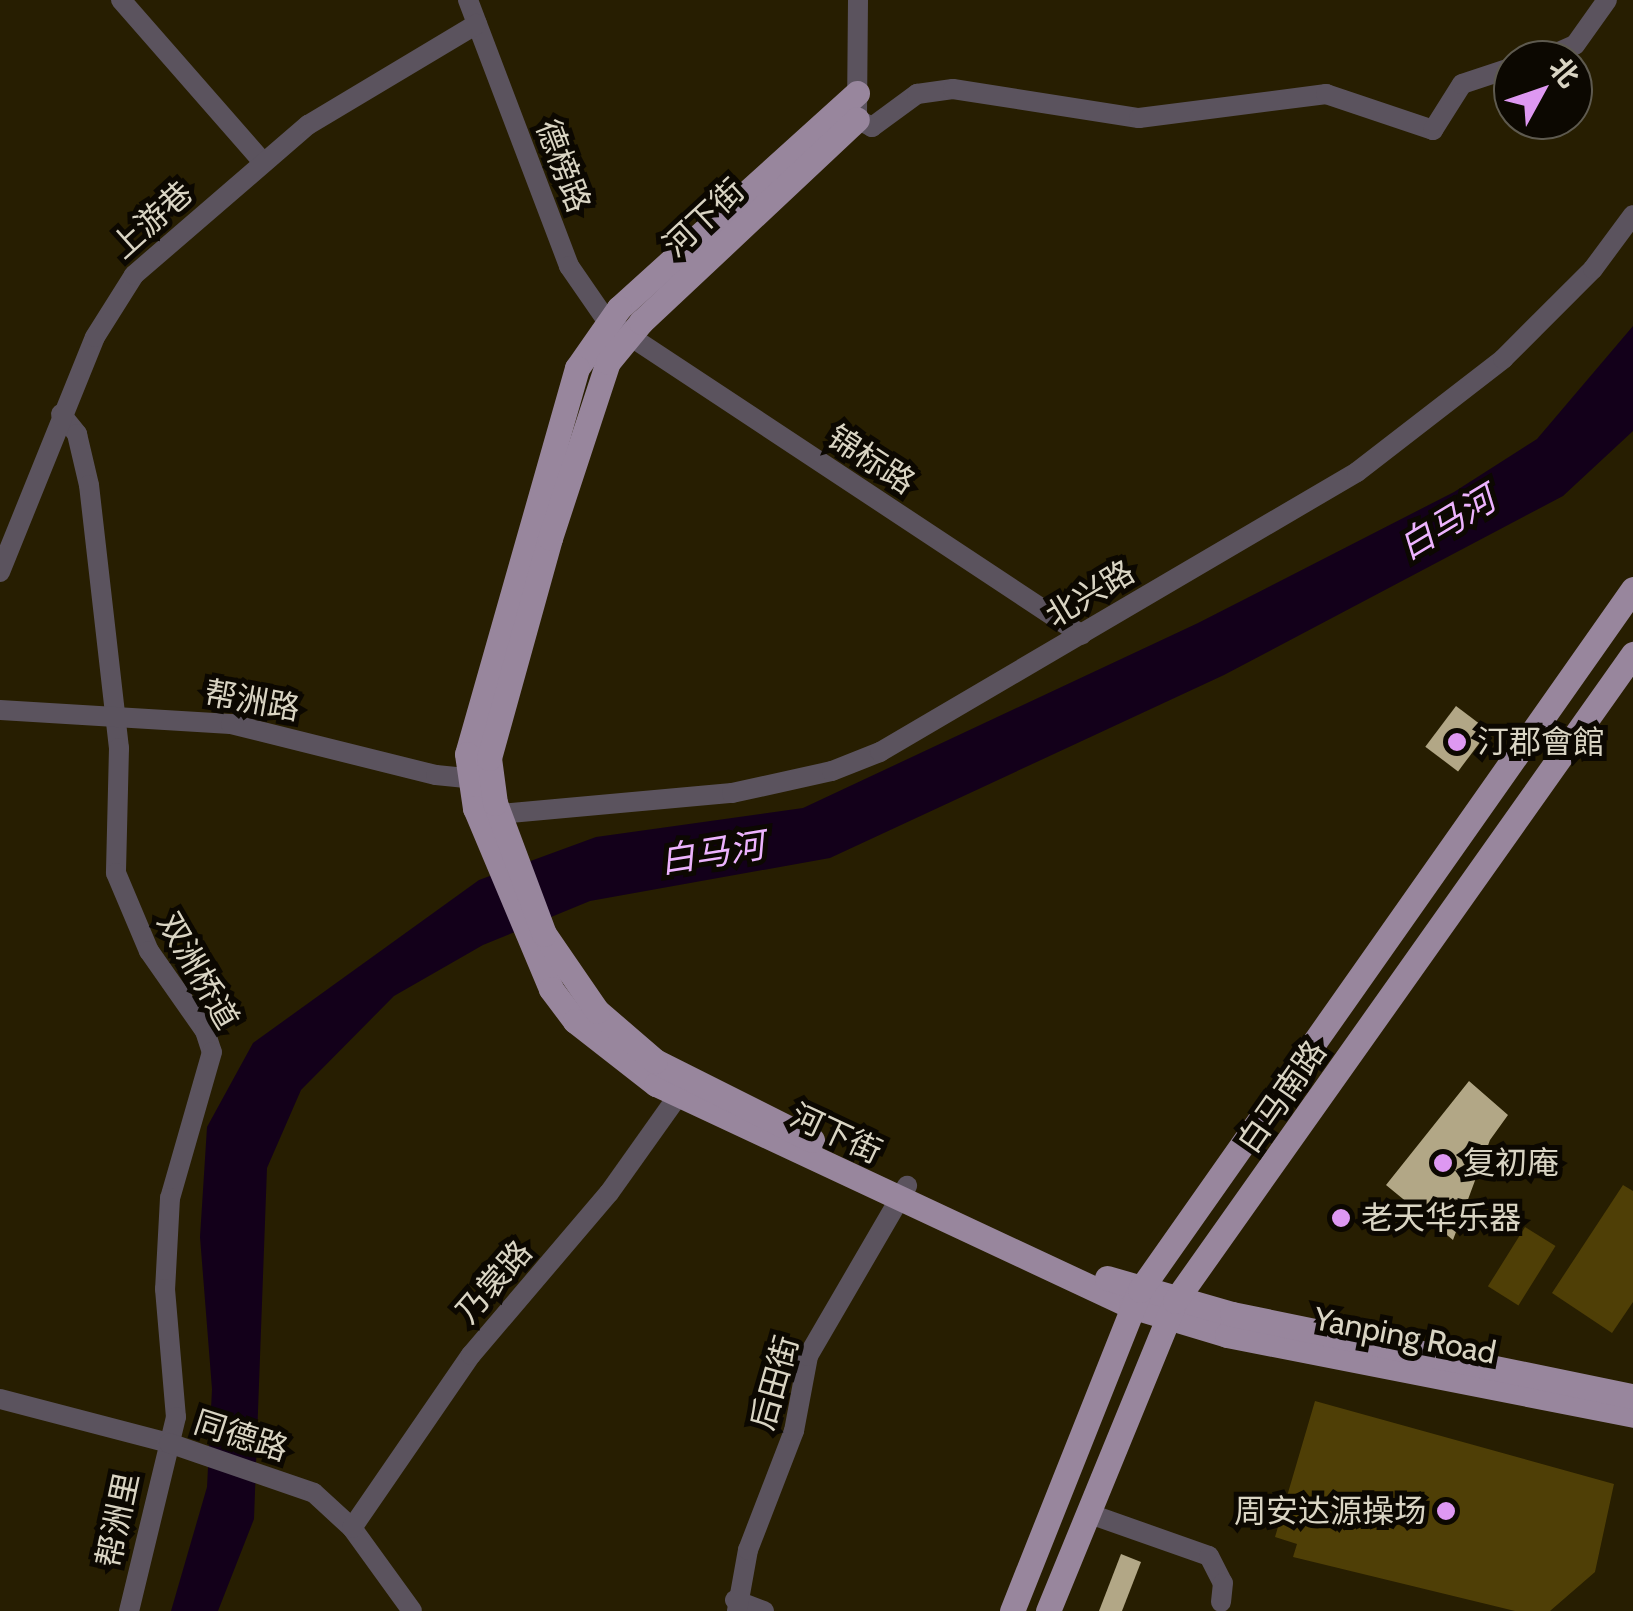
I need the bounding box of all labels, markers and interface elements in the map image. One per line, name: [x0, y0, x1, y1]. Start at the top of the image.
north arrow: [1493, 40, 1593, 140]
text: 北: [1542, 50, 1586, 94]
street label: 德榜路: [528, 114, 598, 218]
street label: 河下街: [656, 171, 752, 265]
street label: 上游巷: [103, 174, 201, 266]
street label: 锦标路: [820, 418, 922, 502]
water label: 白马河: [1391, 478, 1503, 568]
street label: 北兴路: [1039, 553, 1141, 635]
street label: 帮洲路: [201, 674, 303, 728]
place label: 汀郡會館: [1477, 723, 1605, 761]
marker: 汀郡會館: [1446, 731, 1468, 753]
water label: 白马河: [657, 824, 767, 882]
street label: 双洲桥道: [149, 906, 247, 1036]
street label: 白马南路: [1230, 1034, 1334, 1160]
street label: 河下街: [784, 1096, 888, 1172]
place label: 复初庵: [1463, 1144, 1559, 1182]
marker: 复初庵: [1432, 1152, 1454, 1174]
place label: 老天华乐器: [1361, 1199, 1521, 1237]
marker: 老天华乐器: [1330, 1207, 1352, 1229]
street label: 乃裳路: [448, 1233, 540, 1331]
street label: Yanping Road: [1311, 1300, 1499, 1372]
street label: 后田街: [743, 1332, 807, 1434]
street label: 同德路: [189, 1403, 293, 1469]
street label: 帮洲里: [89, 1469, 147, 1571]
place label: 周安达源操场: [1234, 1492, 1426, 1530]
marker: 周安达源操场: [1435, 1500, 1457, 1522]

